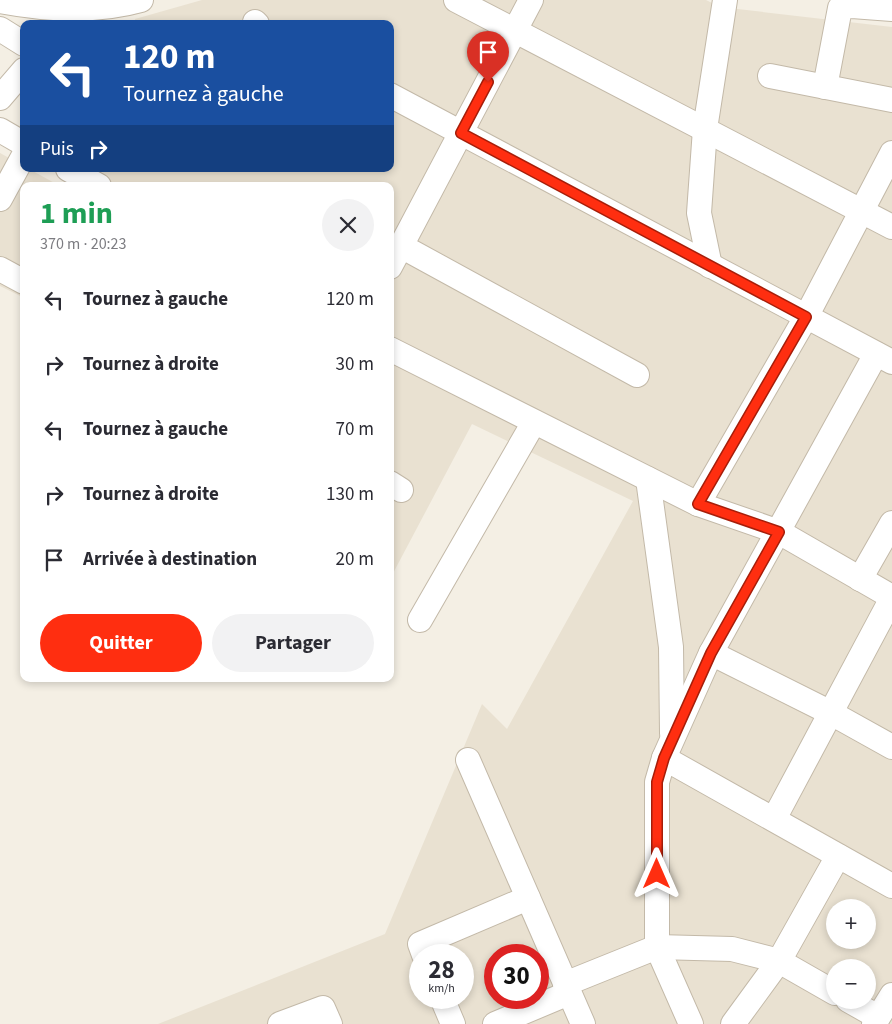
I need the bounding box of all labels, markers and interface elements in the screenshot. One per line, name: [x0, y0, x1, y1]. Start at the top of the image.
pin: [467, 31, 509, 82]
text: 120 m: [123, 32, 215, 82]
icon: arrive: [474, 38, 502, 66]
icon: left: [40, 40, 105, 105]
text: Tournez à gauche: [123, 78, 284, 110]
icon: right: [84, 135, 112, 163]
text: Puis: [40, 136, 74, 163]
text: 1 min: [40, 192, 113, 235]
button: close: [322, 199, 374, 251]
text: 370 m · 20:23: [40, 233, 127, 255]
icon: left: [40, 286, 68, 314]
text: Tournez à gauche: [83, 286, 228, 313]
text: 120 m: [326, 286, 374, 313]
icon: right: [40, 351, 68, 379]
text: Tournez à droite: [83, 351, 219, 378]
text: 30 m: [336, 351, 374, 378]
icon: left: [40, 416, 68, 444]
text: Tournez à gauche: [83, 416, 228, 443]
text: 70 m: [336, 416, 374, 443]
icon: right: [40, 481, 68, 509]
text: Tournez à droite: [83, 481, 219, 508]
text: 130 m: [326, 481, 374, 508]
icon: arrive: [40, 546, 68, 574]
text: Arrivée à destination: [83, 546, 257, 573]
text: 20 m: [336, 546, 374, 573]
button: Quitter: [40, 614, 202, 672]
button: Partager: [212, 614, 374, 672]
position arrow: [630, 847, 682, 899]
map controls: [826, 899, 876, 1009]
button: +: [826, 899, 876, 949]
speed limit sign: 30: [484, 944, 549, 1009]
text: 28: [428, 952, 455, 988]
button: −: [826, 959, 876, 1009]
text: km/h: [428, 980, 455, 997]

